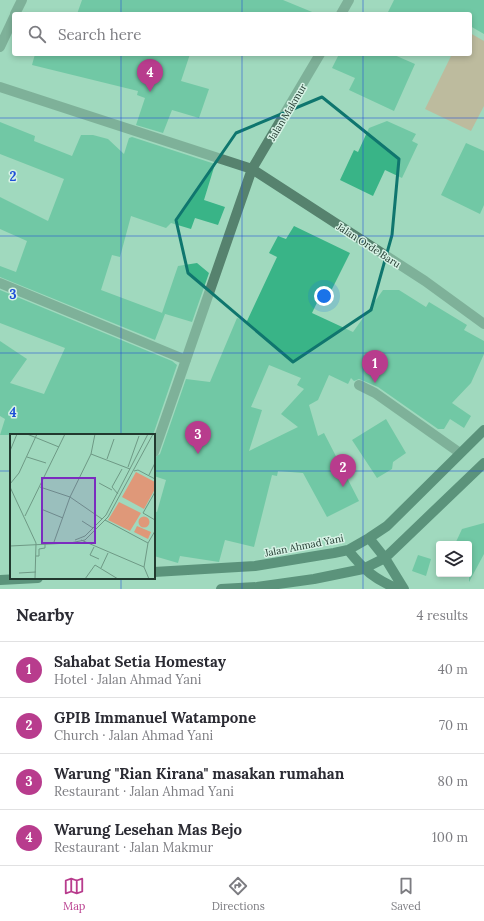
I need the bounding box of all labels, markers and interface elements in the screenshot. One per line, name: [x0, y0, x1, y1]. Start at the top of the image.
search box: [12, 12, 472, 56]
icon: search: [26, 23, 48, 45]
text: Search here: [58, 25, 141, 44]
pin: 4: [137, 59, 163, 92]
street label: Jalan Makmur: [265, 81, 310, 144]
text: 2: [10, 168, 17, 185]
street label: Jalan Orde Baru: [334, 219, 403, 271]
text: 3: [9, 286, 17, 303]
your location: [314, 286, 334, 306]
pin: 1: [362, 350, 388, 383]
text: 4: [9, 404, 17, 421]
pin: 3: [185, 421, 211, 454]
inset map: [10, 434, 155, 579]
pin: 2: [330, 454, 356, 487]
street label: Jalan Ahmad Yani: [263, 531, 345, 560]
map controls: [436, 541, 472, 577]
button: layers: [436, 541, 472, 577]
text: Nearby: [16, 604, 74, 626]
text: 4 results: [417, 607, 468, 624]
text: Sahabat Setia Homestay: [54, 652, 226, 671]
text: 1: [26, 661, 32, 678]
text: 40 m: [438, 661, 468, 678]
text: Hotel · Jalan Ahmad Yani: [54, 671, 201, 688]
text: GPIB Immanuel Watampone: [54, 708, 256, 727]
text: 2: [26, 717, 32, 734]
text: 70 m: [439, 717, 468, 734]
text: Church · Jalan Ahmad Yani: [54, 727, 213, 744]
text: Warung "Rian Kirana" masakan rumahan: [54, 764, 344, 783]
text: 3: [25, 773, 33, 790]
text: 80 m: [438, 773, 468, 790]
text: Restaurant · Jalan Ahmad Yani: [54, 783, 234, 800]
text: Warung Lesehan Mas Bejo: [54, 820, 242, 839]
text: 4: [25, 829, 33, 846]
text: 100 m: [432, 829, 468, 846]
text: Restaurant · Jalan Makmur: [54, 839, 213, 856]
tab: Map: [63, 875, 85, 913]
tab: Directions: [212, 875, 265, 913]
tab: Saved: [391, 875, 421, 913]

